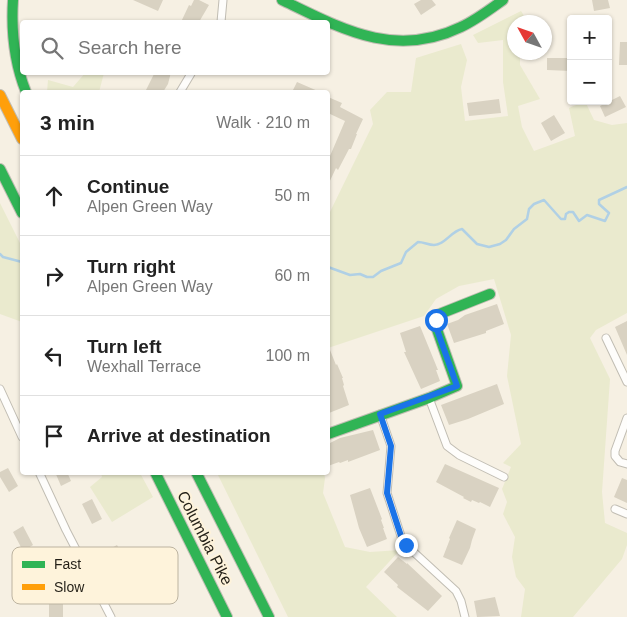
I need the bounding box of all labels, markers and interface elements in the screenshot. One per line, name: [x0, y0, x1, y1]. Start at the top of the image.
north arrow: [507, 15, 552, 60]
map controls: [567, 15, 612, 105]
button: +: [567, 15, 612, 60]
search box: [20, 20, 330, 75]
icon: search: [38, 34, 66, 62]
text: Search here: [78, 37, 182, 58]
button: −: [567, 60, 612, 105]
text: 3 min: [40, 111, 95, 134]
text: Walk · 210 m: [216, 114, 310, 131]
text: Continue: [87, 176, 169, 197]
icon: ahead: [40, 182, 68, 210]
text: 50 m: [274, 187, 310, 204]
text: Alpen Green Way: [87, 198, 213, 215]
text: Turn right: [87, 256, 175, 277]
icon: right: [40, 262, 68, 290]
text: 60 m: [274, 267, 310, 284]
text: Alpen Green Way: [87, 278, 213, 295]
route start: [425, 309, 448, 332]
text: Turn left: [87, 336, 162, 357]
icon: left: [40, 342, 68, 370]
text: 100 m: [266, 347, 310, 364]
text: Wexhall Terrace: [87, 358, 201, 375]
icon: arrive: [40, 422, 68, 450]
text: Arrive at destination: [87, 425, 271, 446]
street label: Columbia Pike: [174, 488, 236, 588]
route end: [395, 534, 418, 557]
legend: [12, 547, 178, 604]
text: Fast: [54, 556, 81, 572]
text: Slow: [54, 579, 85, 595]

